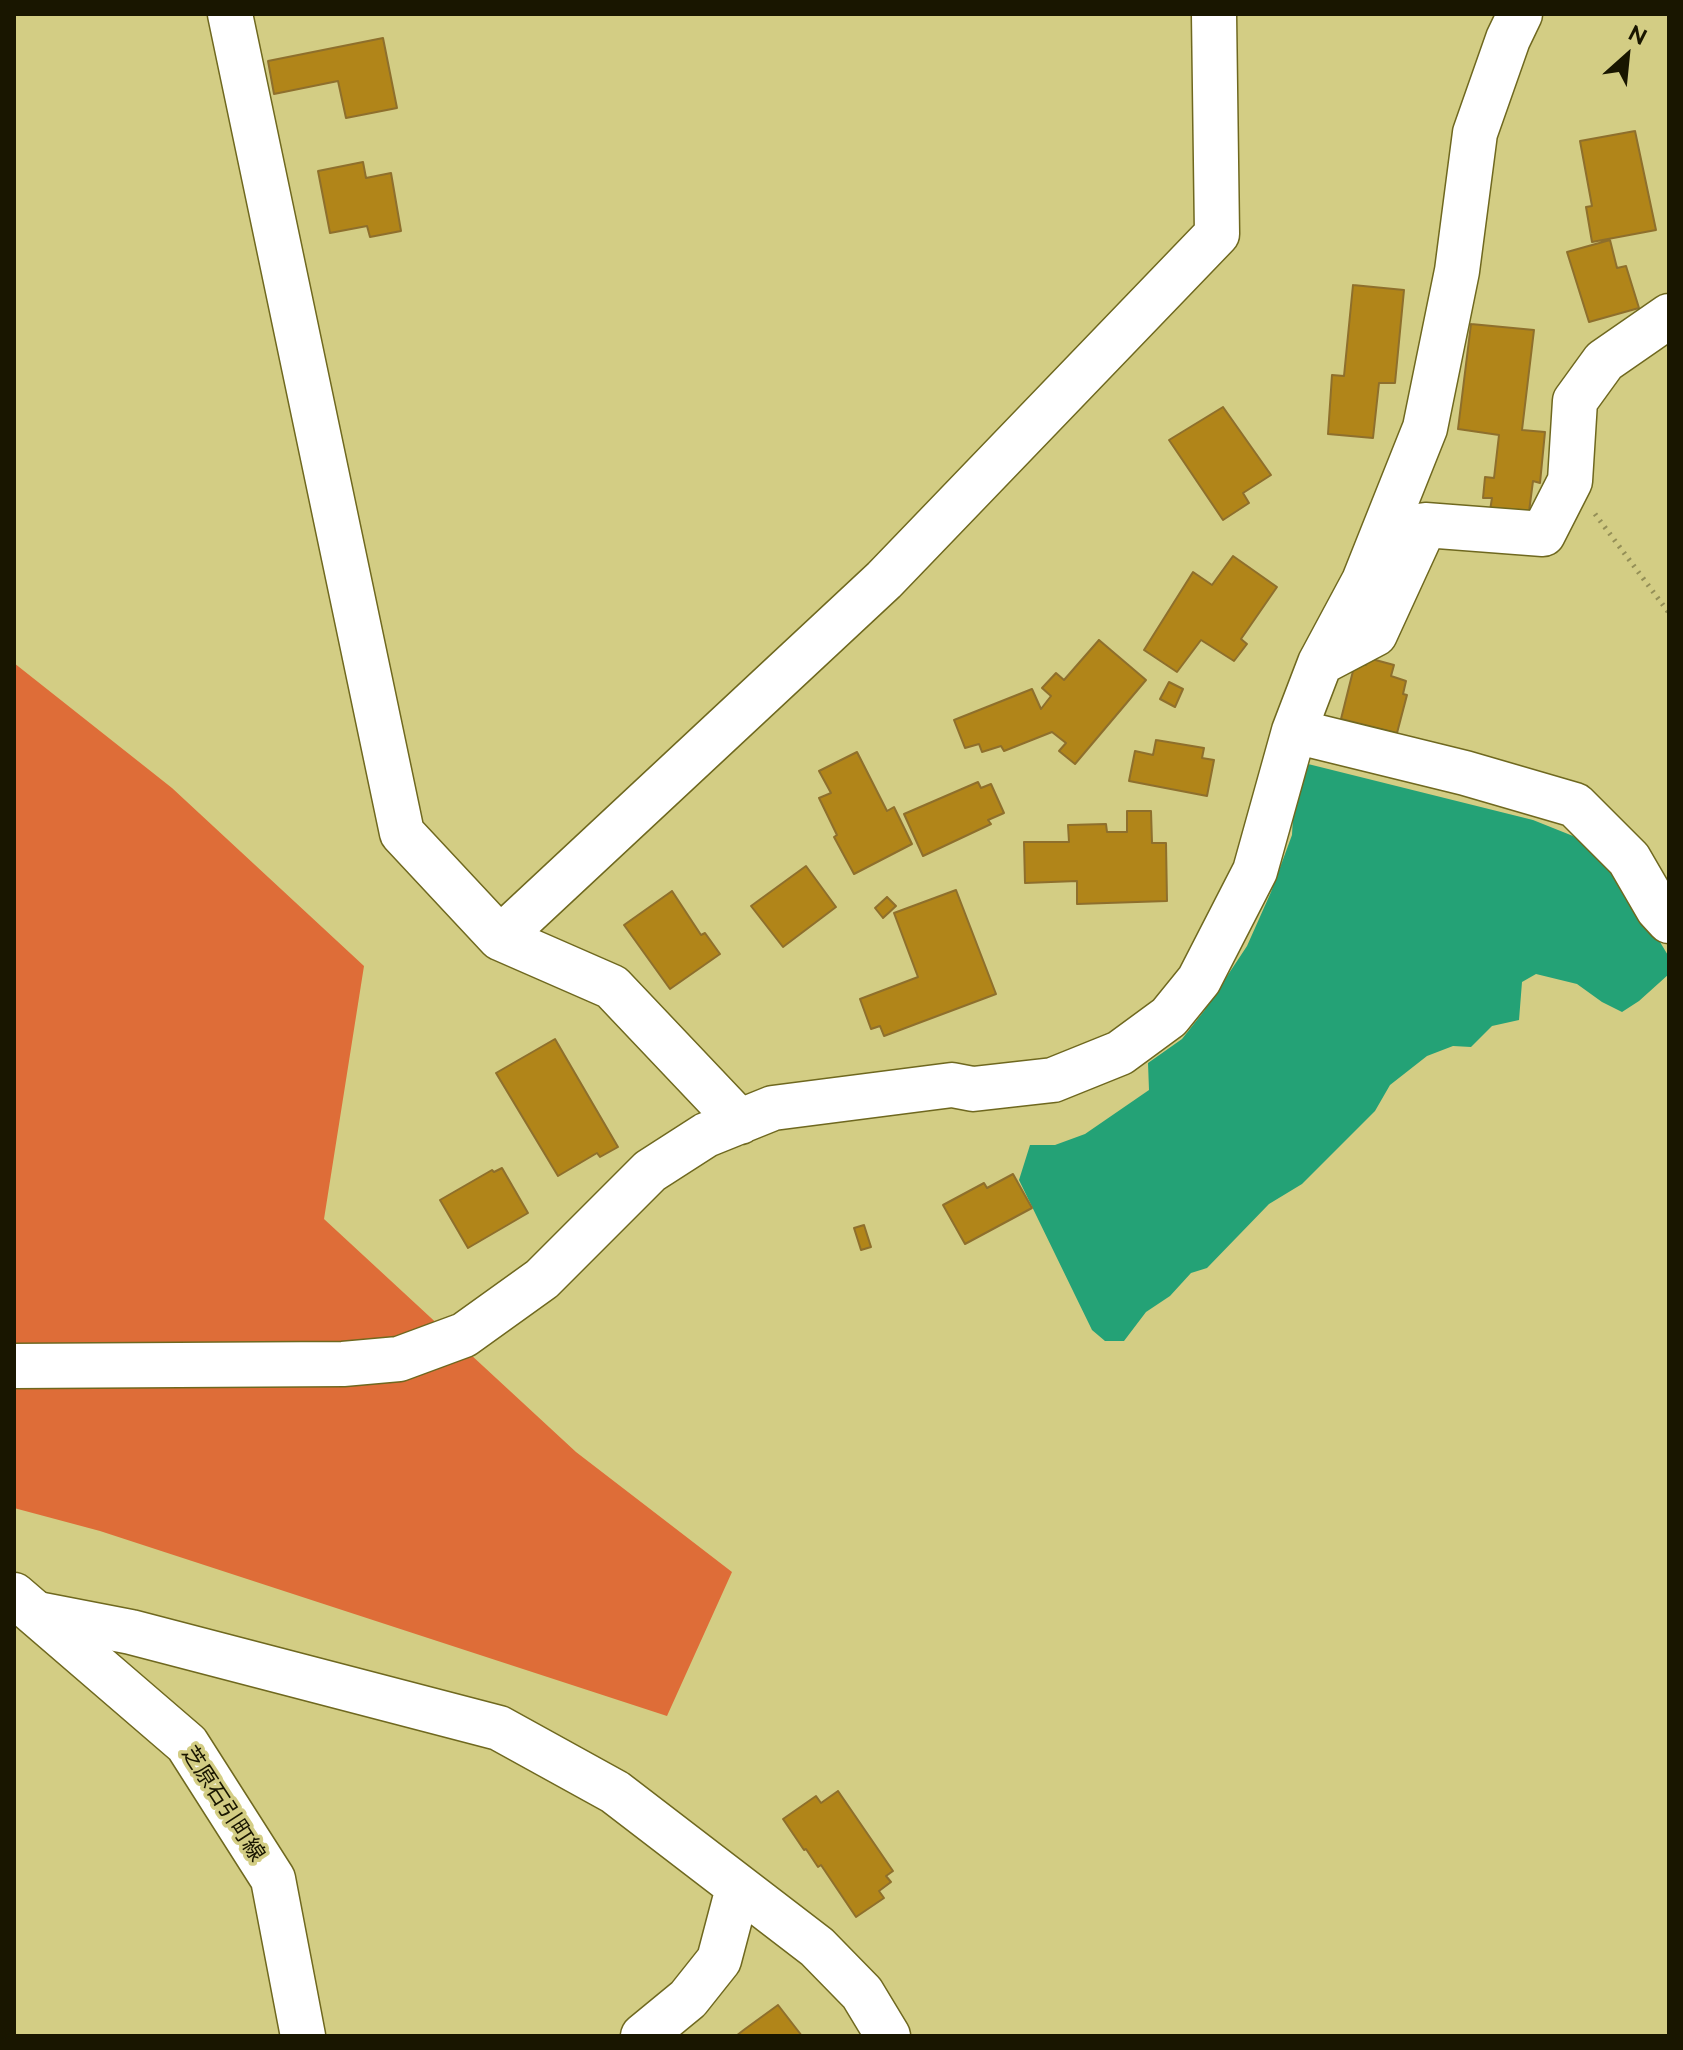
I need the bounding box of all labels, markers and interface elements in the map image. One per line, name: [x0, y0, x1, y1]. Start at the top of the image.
north arrow: [1587, 16, 1667, 96]
text: N: [1625, 19, 1651, 50]
street label: 芝原石引町線: [176, 1741, 270, 1867]

